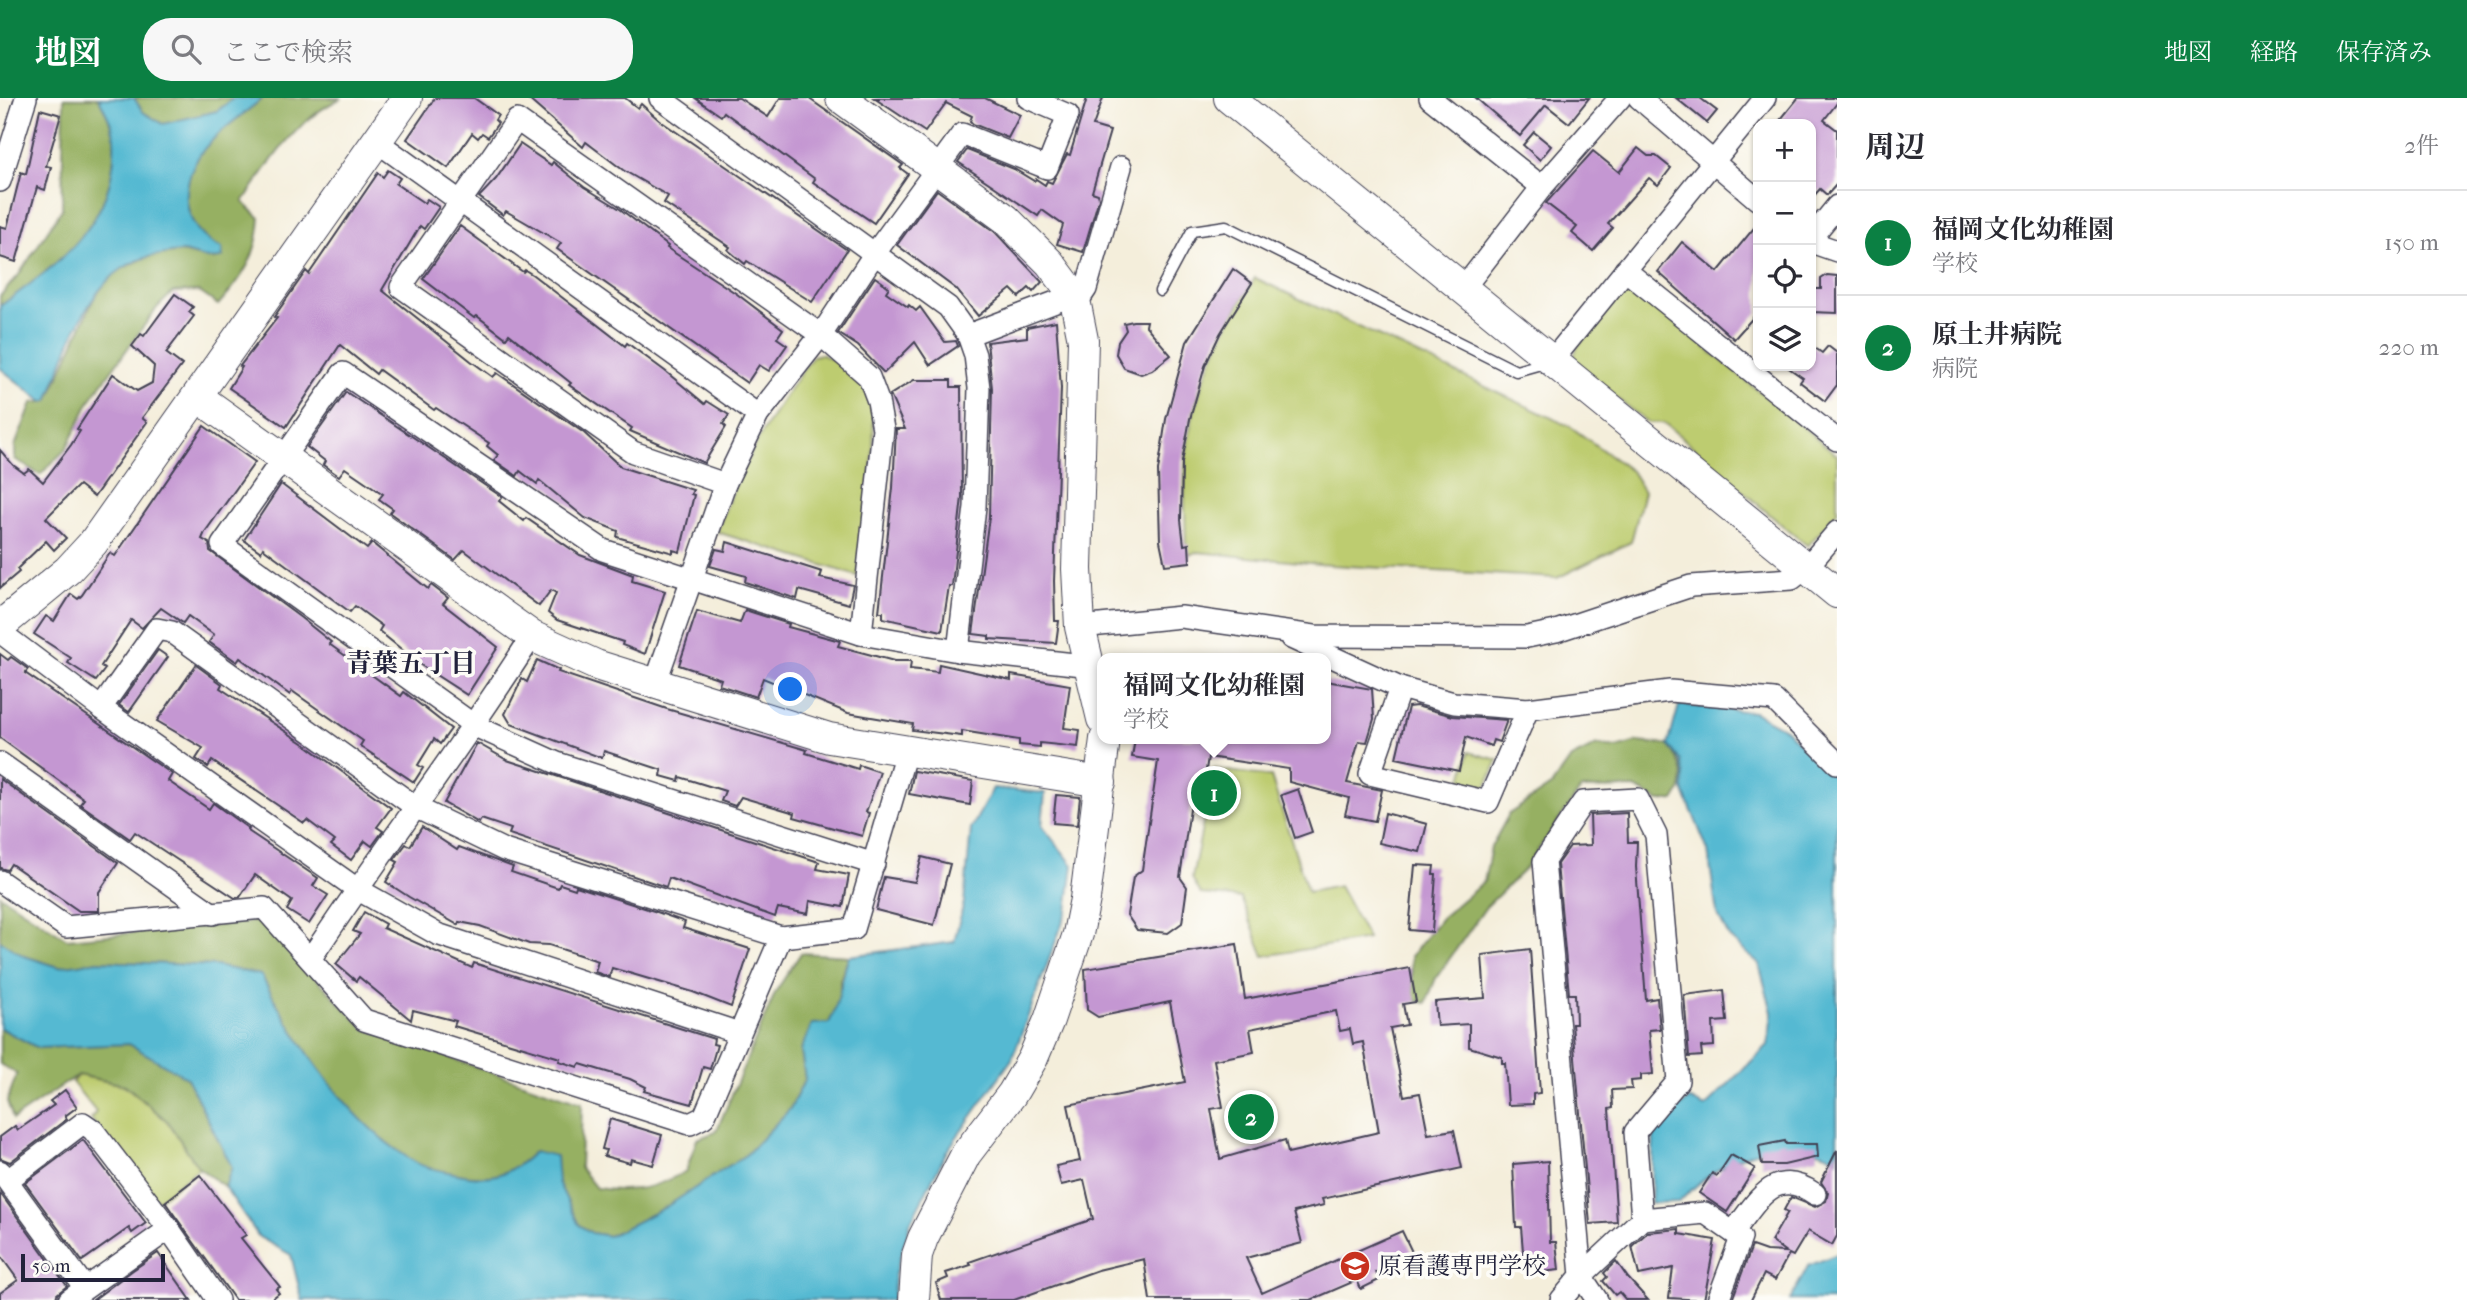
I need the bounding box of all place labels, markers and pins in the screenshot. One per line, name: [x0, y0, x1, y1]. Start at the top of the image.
pin: 1: [1191, 767, 1237, 819]
pin: 2: [1228, 1091, 1274, 1143]
school or university icon: 原看護専門学校: [1338, 1249, 1372, 1283]
place label: 原看護専門学校: [1378, 1252, 1546, 1280]

